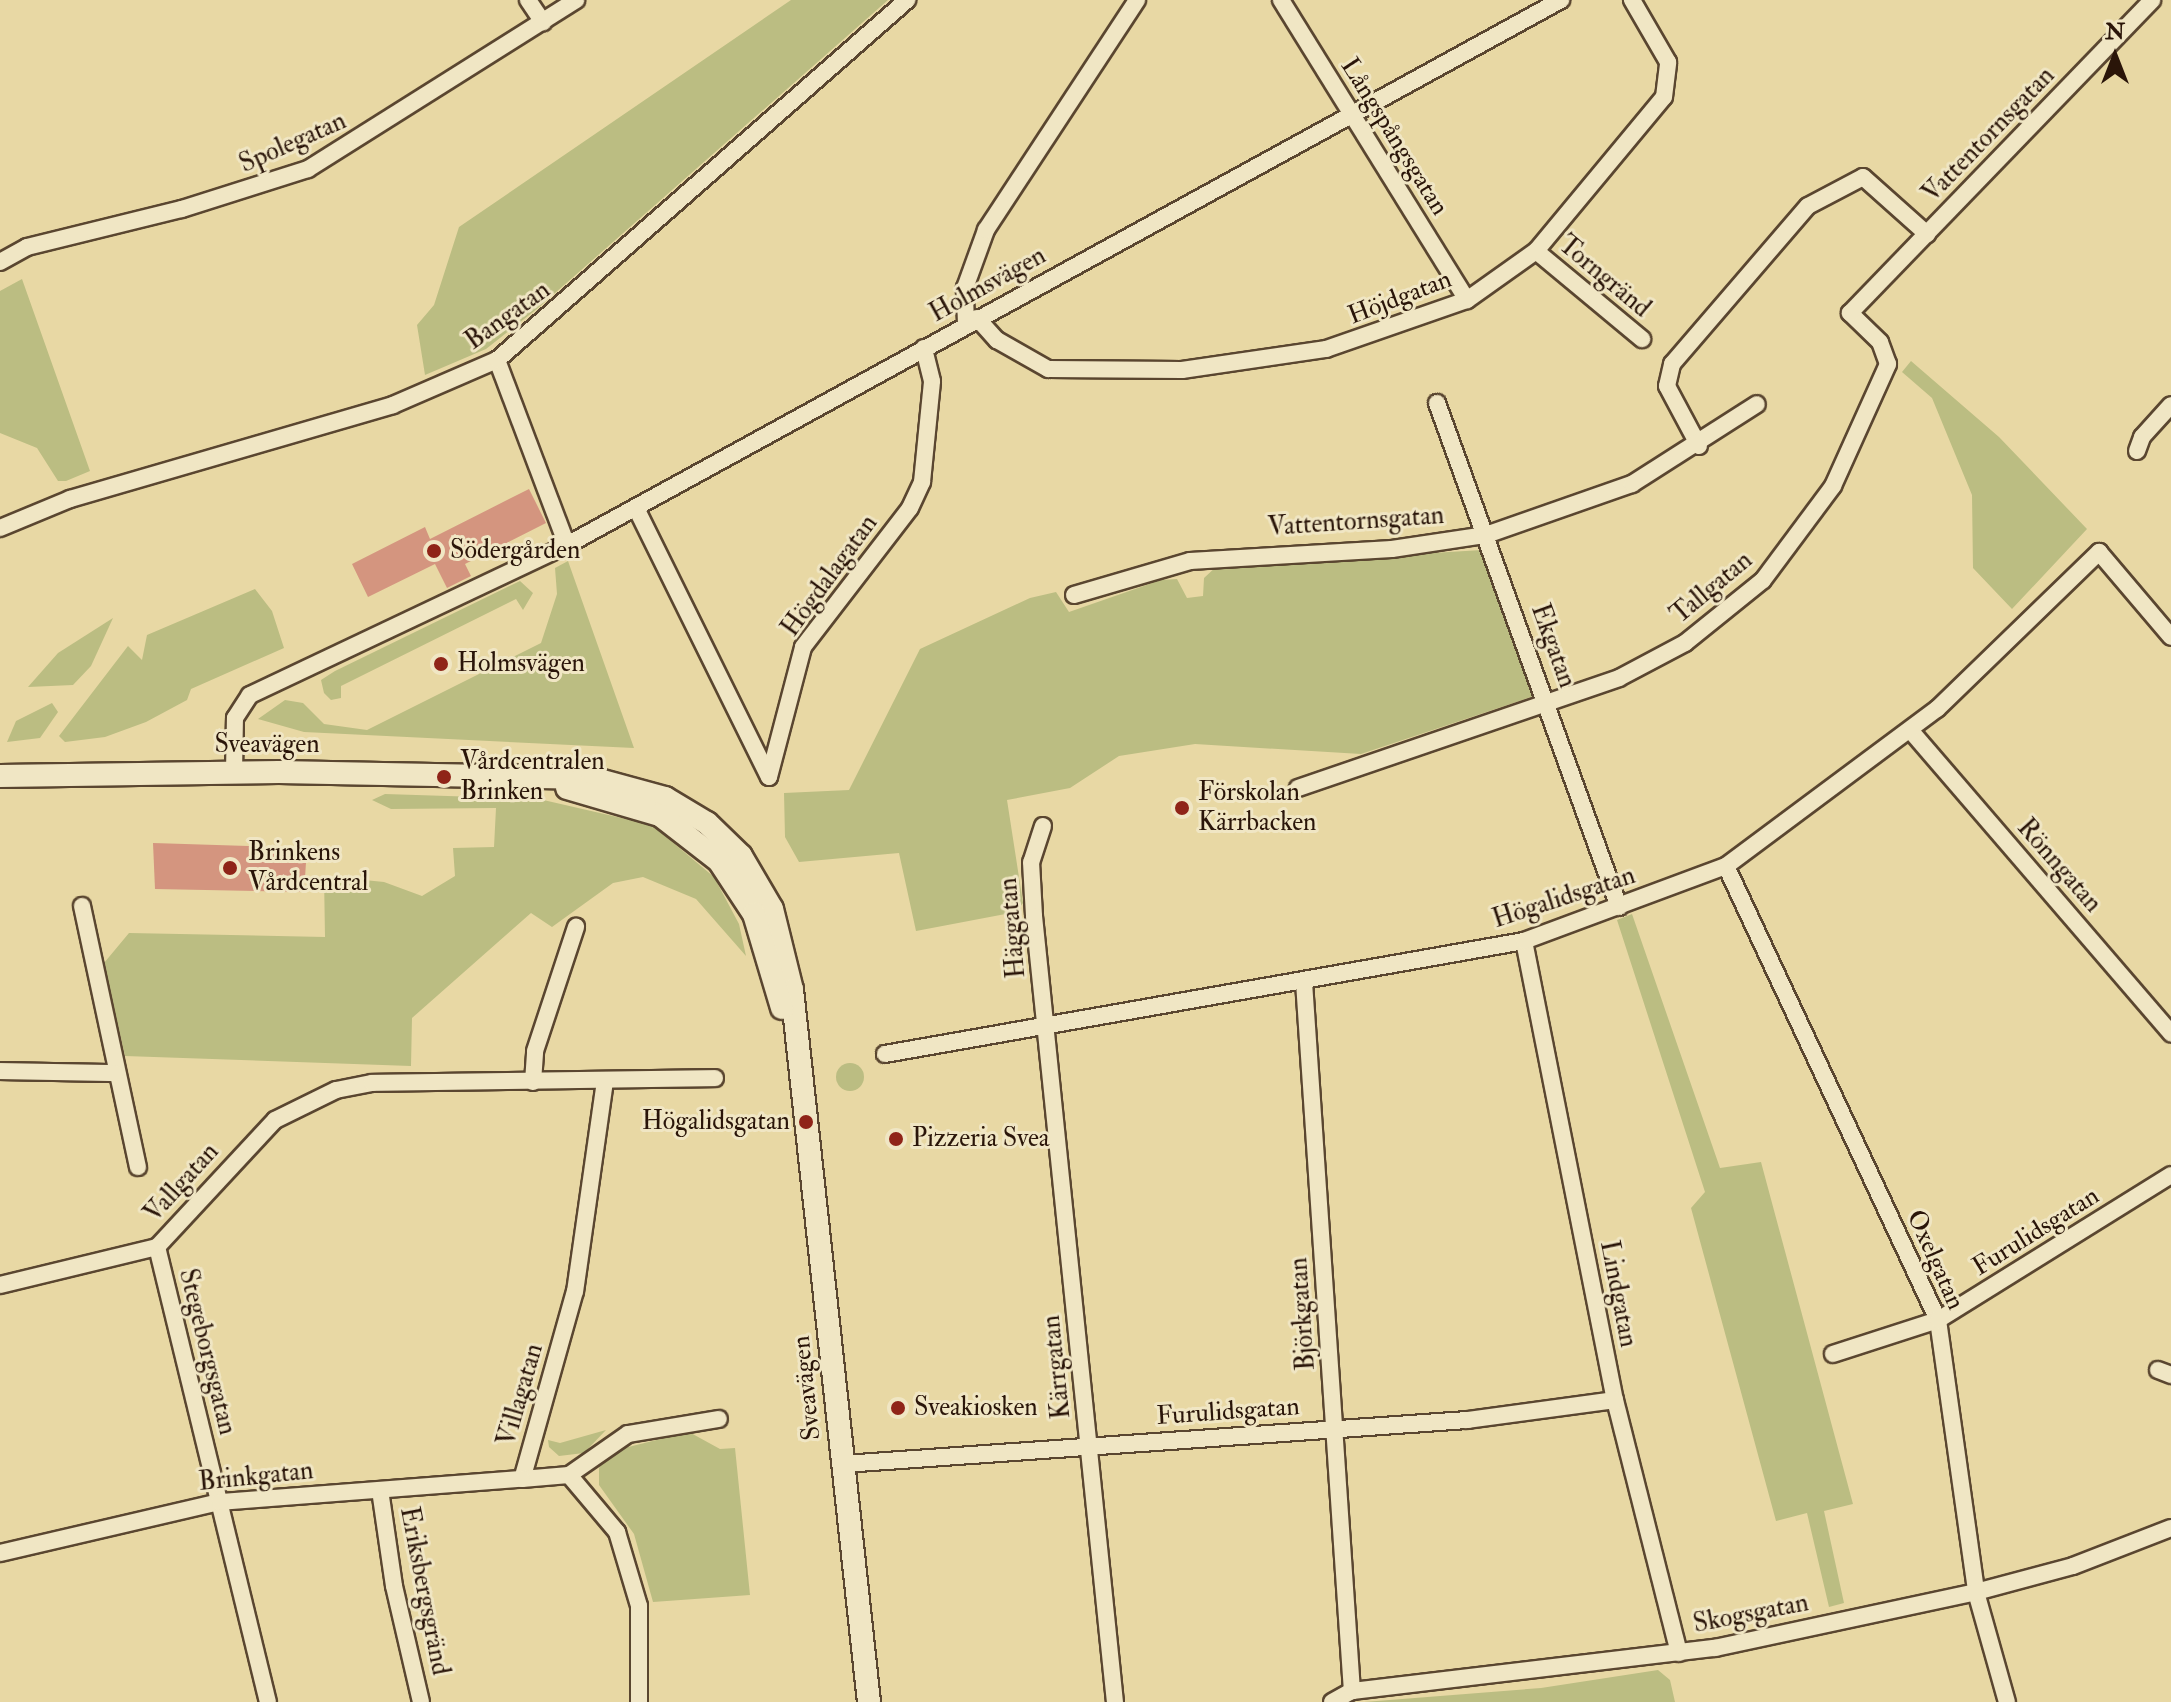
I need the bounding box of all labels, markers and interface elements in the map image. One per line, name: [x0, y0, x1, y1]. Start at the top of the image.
north arrow: [2075, 16, 2155, 96]
text: N: [2105, 18, 2125, 46]
street label: Långspångsgatan: [1333, 53, 1455, 221]
street label: Vattentornsgatan: [1916, 61, 2062, 209]
street label: Spolegatan: [235, 106, 351, 180]
street label: Torngränd: [1552, 229, 1656, 325]
street label: Holmsvägen: [924, 240, 1052, 330]
street label: Höjdgatan: [1344, 264, 1456, 332]
street label: Bangatan: [460, 275, 556, 357]
street label: Vattentornsgatan: [1267, 500, 1445, 544]
street label: Högdalagatan: [775, 509, 885, 643]
place label: Södergården: [450, 535, 580, 567]
marker: Södergården: [425, 542, 443, 560]
street label: Tallgatan: [1665, 545, 1759, 631]
street label: Ekgatan: [1523, 600, 1583, 692]
place label: Holmsvägen: [457, 648, 585, 680]
marker: Holmsvägen: [432, 655, 450, 673]
street label: Sveavägen: [214, 729, 320, 761]
place label: Vårdcentralen Brinken: [460, 746, 605, 808]
marker: Vårdcentralen Brinken: [435, 768, 453, 786]
place label: Förskolan Kärrbacken: [1198, 777, 1316, 838]
marker: Förskolan Kärrbacken: [1173, 799, 1191, 817]
street label: Rönngatan: [2010, 813, 2108, 919]
place label: Brinkens Vårdcentral: [248, 837, 368, 898]
marker: Brinkens Vårdcentral: [219, 857, 241, 879]
street label: Högalidsgatan: [1489, 860, 1639, 936]
street label: Häggatan: [993, 876, 1033, 980]
place label: Högalidsgatan: [642, 1106, 790, 1138]
marker: Högalidsgatan: [797, 1113, 815, 1131]
place label: Pizzeria Svea: [912, 1123, 1050, 1155]
marker: Pizzeria Svea: [887, 1130, 905, 1148]
street label: Vallgatan: [138, 1137, 226, 1229]
street label: Furulidsgatan: [1967, 1181, 2105, 1283]
street label: Oxelgatan: [1899, 1205, 1971, 1315]
street label: Lindgatan: [1592, 1238, 1644, 1350]
street label: Björkgatan: [1283, 1256, 1323, 1372]
street label: Stegeborgsgatan: [171, 1266, 243, 1438]
street label: Kärrgatan: [1036, 1314, 1078, 1420]
street label: Sveavägen: [786, 1334, 828, 1442]
street label: Villagatan: [491, 1340, 551, 1450]
street label: Furulidsgatan: [1155, 1391, 1301, 1433]
place label: Sveakiosken: [914, 1392, 1038, 1424]
marker: Sveakiosken: [889, 1399, 907, 1417]
street label: Brinkgatan: [197, 1455, 315, 1499]
street label: Eriksbergsgränd: [392, 1504, 456, 1678]
street label: Skogsgatan: [1691, 1588, 1811, 1640]

